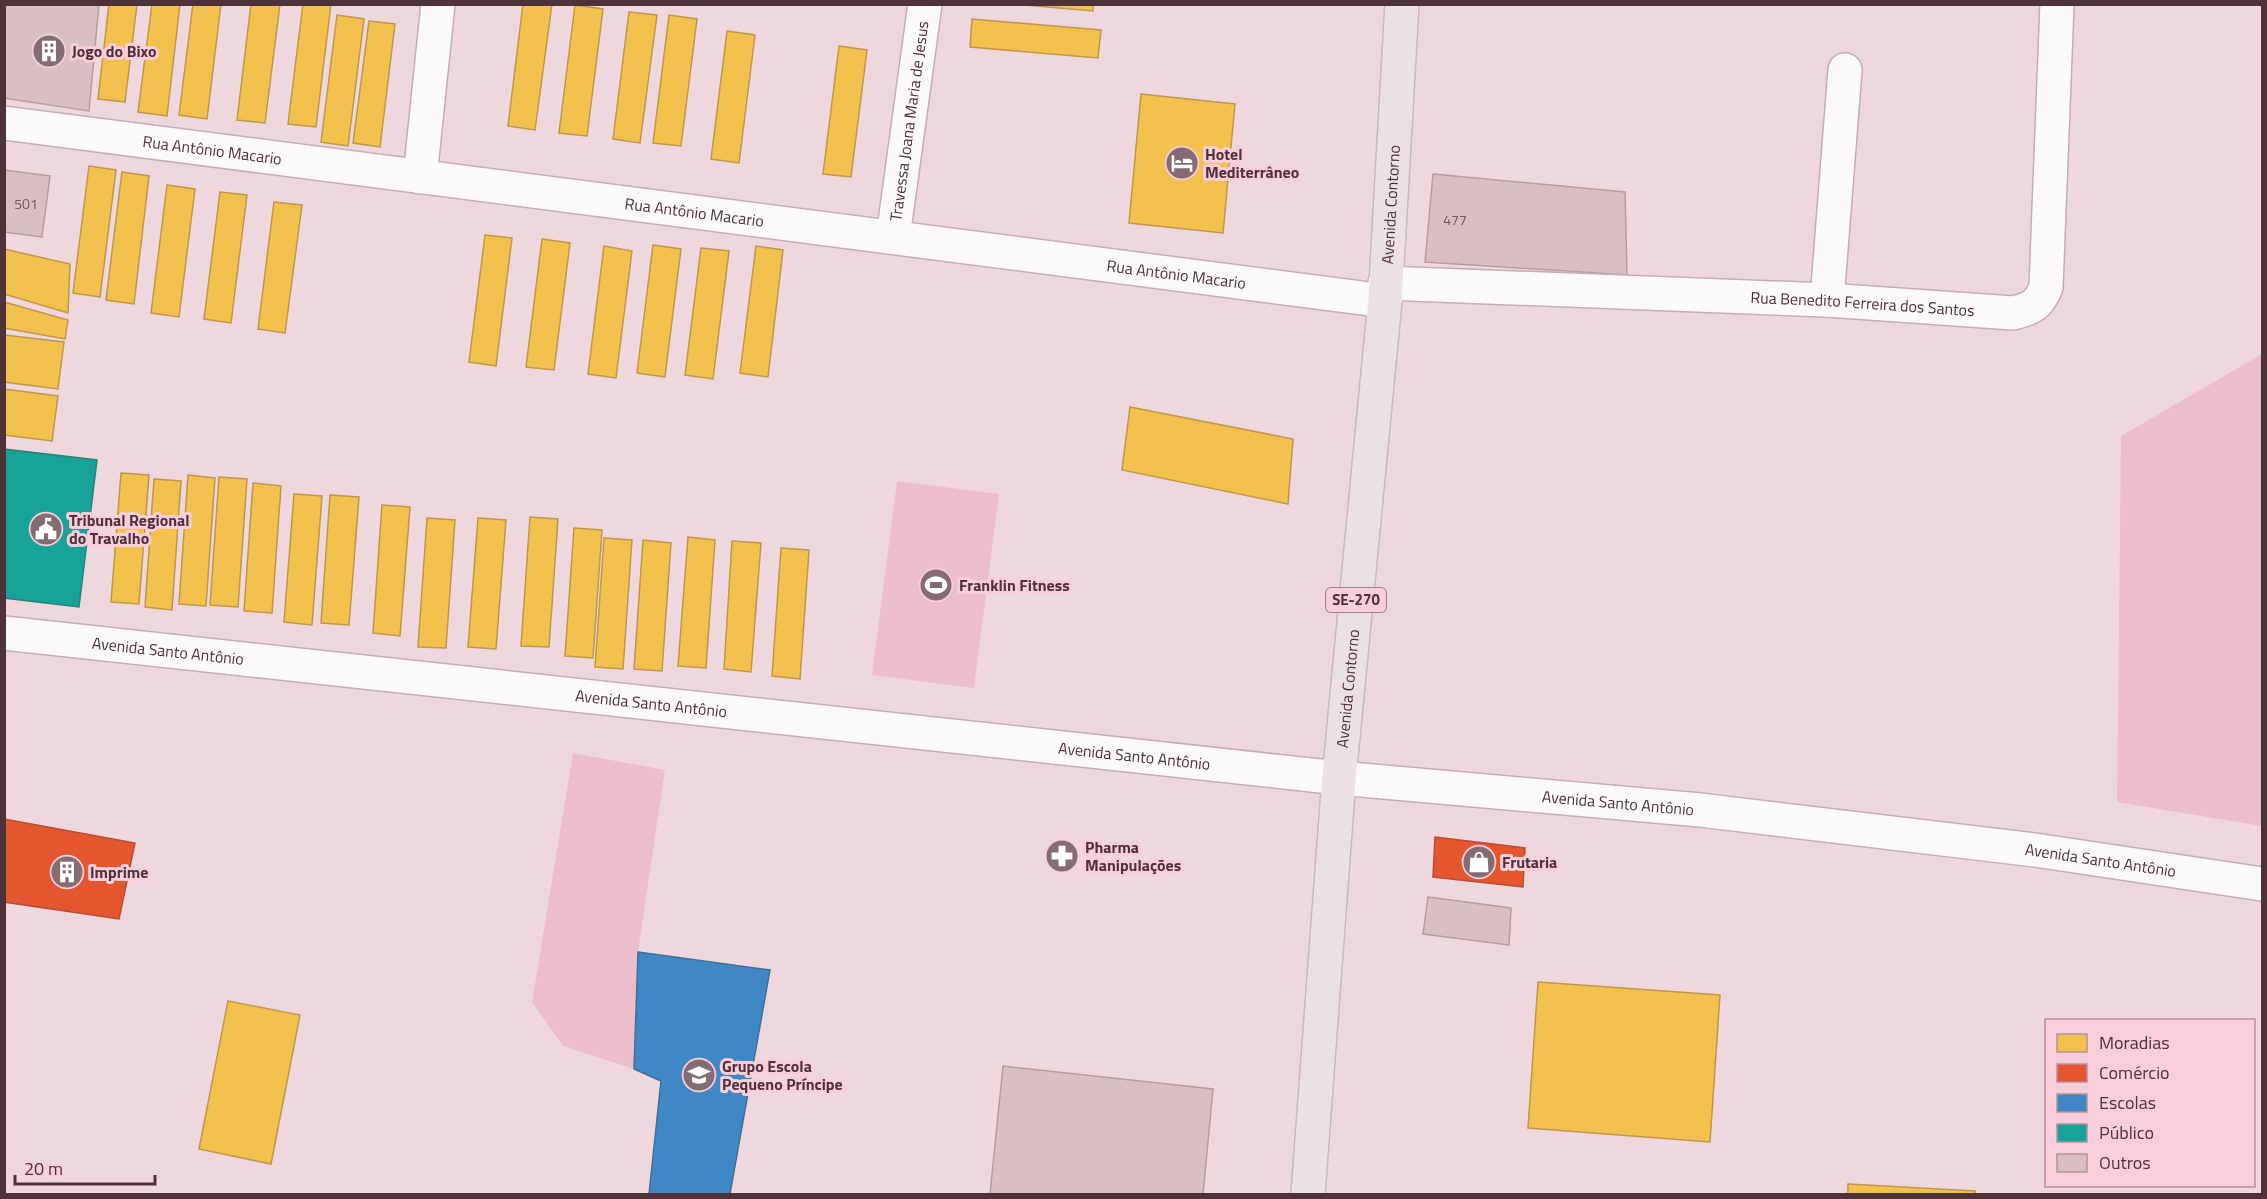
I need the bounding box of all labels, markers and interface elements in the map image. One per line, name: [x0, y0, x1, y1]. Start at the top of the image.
street label: Travessa Joana Maria de Jesus: [883, 19, 935, 223]
building icon: Jogo do Bixo: [31, 33, 67, 69]
place label: Jogo do Bixo: [72, 39, 156, 63]
street label: Rua Antônio Macario: [141, 129, 283, 171]
place label: Hotel Mediterrâneo: [1205, 142, 1299, 184]
street label: Avenida Contorno: [1375, 144, 1406, 265]
hotel icon: Hotel Mediterrâneo: [1164, 145, 1200, 181]
street label: Rua Antônio Macario: [623, 191, 765, 233]
house number: 501: [14, 193, 38, 214]
house number: 477: [1443, 209, 1467, 230]
street label: Rua Antônio Macario: [1105, 253, 1247, 295]
street label: Rua Benedito Ferreira dos Santos: [1750, 285, 1976, 322]
place label: Tribunal Regional do Travalho: [69, 508, 190, 550]
public building icon: Tribunal Regional do Travalho: [28, 511, 64, 547]
sports icon: Franklin Fitness: [918, 567, 954, 603]
place label: Franklin Fitness: [959, 573, 1070, 597]
road number: SE-270: [1326, 588, 1386, 612]
street label: Avenida Contorno: [1330, 628, 1365, 749]
street label: Avenida Santo Antônio: [91, 631, 245, 671]
street label: Avenida Santo Antônio: [574, 683, 728, 723]
street label: Avenida Santo Antônio: [1057, 736, 1212, 776]
street label: Avenida Santo Antônio: [1541, 784, 1695, 821]
place label: Pharma Manipulações: [1085, 835, 1181, 877]
street label: Avenida Santo Antônio: [2024, 837, 2178, 883]
pharmacy icon: Pharma Manipulações: [1044, 838, 1080, 874]
shop icon: Frutaria: [1461, 844, 1497, 880]
place label: Frutaria: [1502, 850, 1557, 874]
building icon: Imprime: [49, 854, 85, 890]
place label: Imprime: [90, 860, 148, 884]
legend: [2045, 1019, 2255, 1187]
text: Moradias: [2099, 1029, 2170, 1056]
place label: Grupo Escola Pequeno Príncipe: [722, 1054, 843, 1096]
school or university icon: Grupo Escola Pequeno Príncipe: [681, 1057, 717, 1093]
text: Comércio: [2099, 1059, 2170, 1086]
text: Escolas: [2099, 1089, 2156, 1116]
text: Público: [2099, 1119, 2154, 1146]
scale bar: [15, 1148, 154, 1186]
text: Outros: [2099, 1149, 2151, 1176]
text: 20 m: [24, 1155, 63, 1182]

